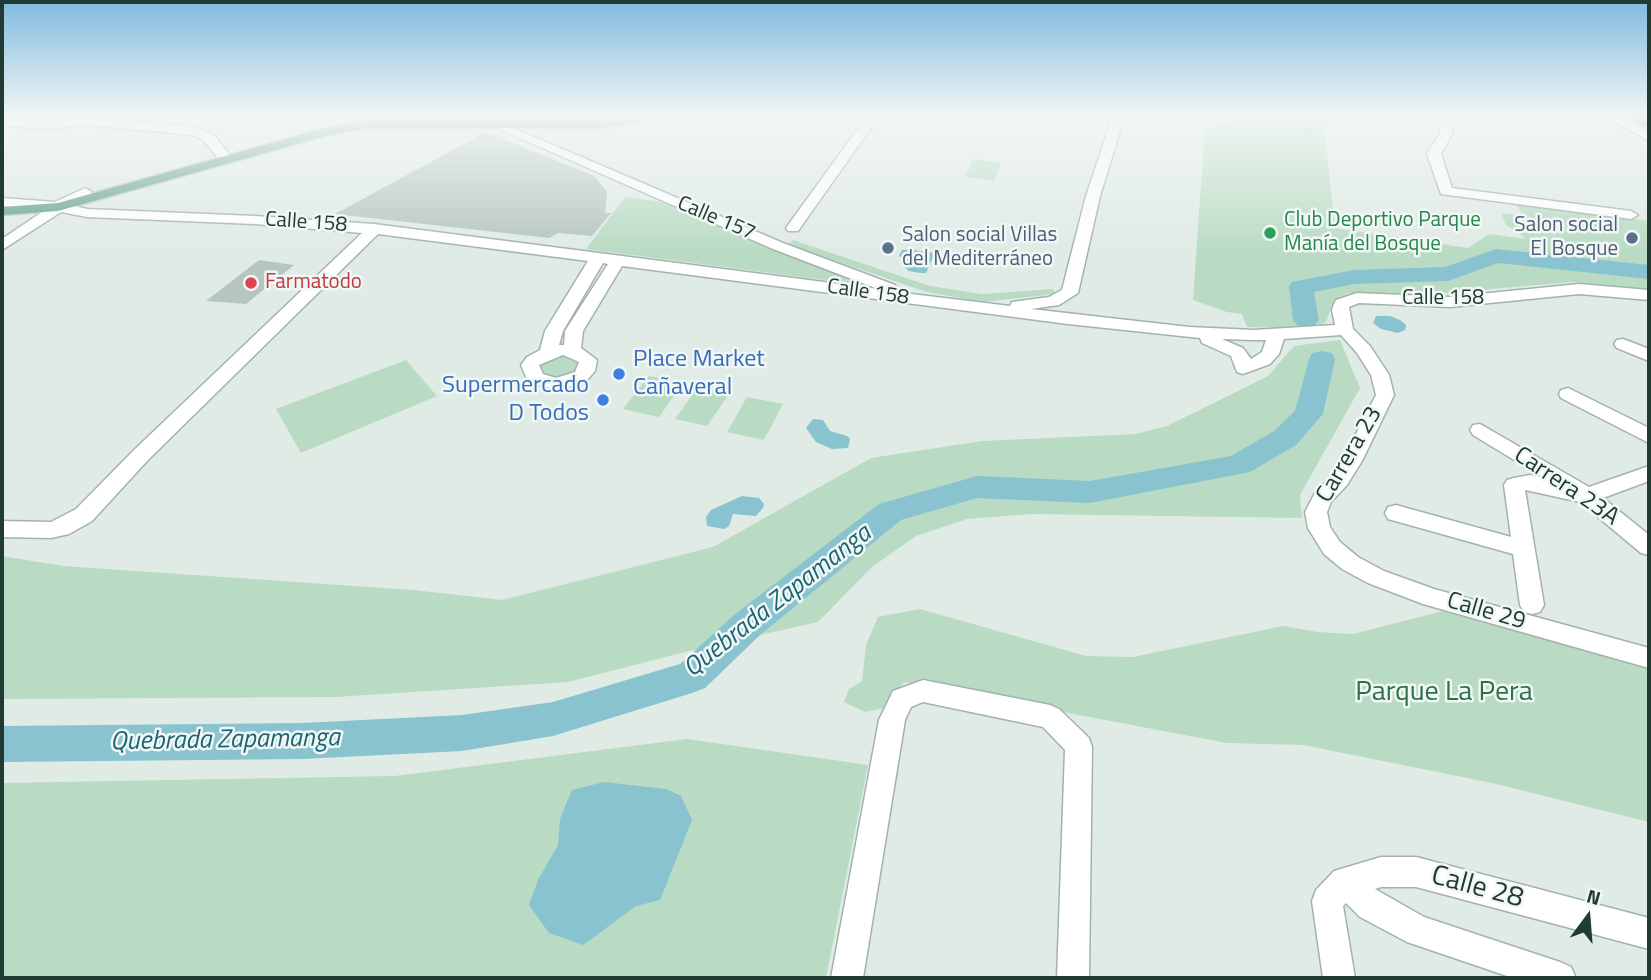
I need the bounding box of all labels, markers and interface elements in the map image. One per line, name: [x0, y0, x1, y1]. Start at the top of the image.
street label: Calle 157: [673, 191, 759, 247]
street label: Calle 158: [264, 208, 348, 238]
place label: Club Deportivo Parque Manía del Bosque: [1284, 208, 1481, 258]
place label: Salon social El Bosque: [1514, 213, 1618, 263]
place label: Salon social Villas del Mediterráneo: [902, 223, 1057, 273]
marker: Club Deportivo Parque Manía del Bosque: [1262, 225, 1278, 241]
marker: Salon social El Bosque: [1624, 230, 1640, 246]
marker: Salon social Villas del Mediterráneo: [880, 240, 896, 256]
place label: Farmatodo: [265, 270, 362, 296]
marker: Farmatodo: [243, 275, 259, 291]
street label: Calle 158: [826, 275, 910, 311]
street label: Calle 158: [1402, 286, 1484, 312]
place label: Place Market Cañaveral: [633, 346, 765, 402]
marker: Place Market Cañaveral: [611, 366, 627, 382]
place label: Supermercado D Todos: [442, 372, 589, 428]
marker: Supermercado D Todos: [595, 392, 611, 408]
street label: Carrera 23: [1311, 402, 1389, 508]
street label: Carrera 23A: [1508, 441, 1624, 533]
water label: Quebrada Zapamanga: [678, 519, 878, 685]
street label: Calle 29: [1443, 587, 1529, 637]
park label: Parque La Pera: [1355, 676, 1533, 710]
water label: Quebrada Zapamanga: [110, 723, 340, 759]
street label: Calle 28: [1427, 860, 1527, 916]
text: N: [1584, 881, 1604, 912]
north arrow: [1553, 882, 1623, 952]

